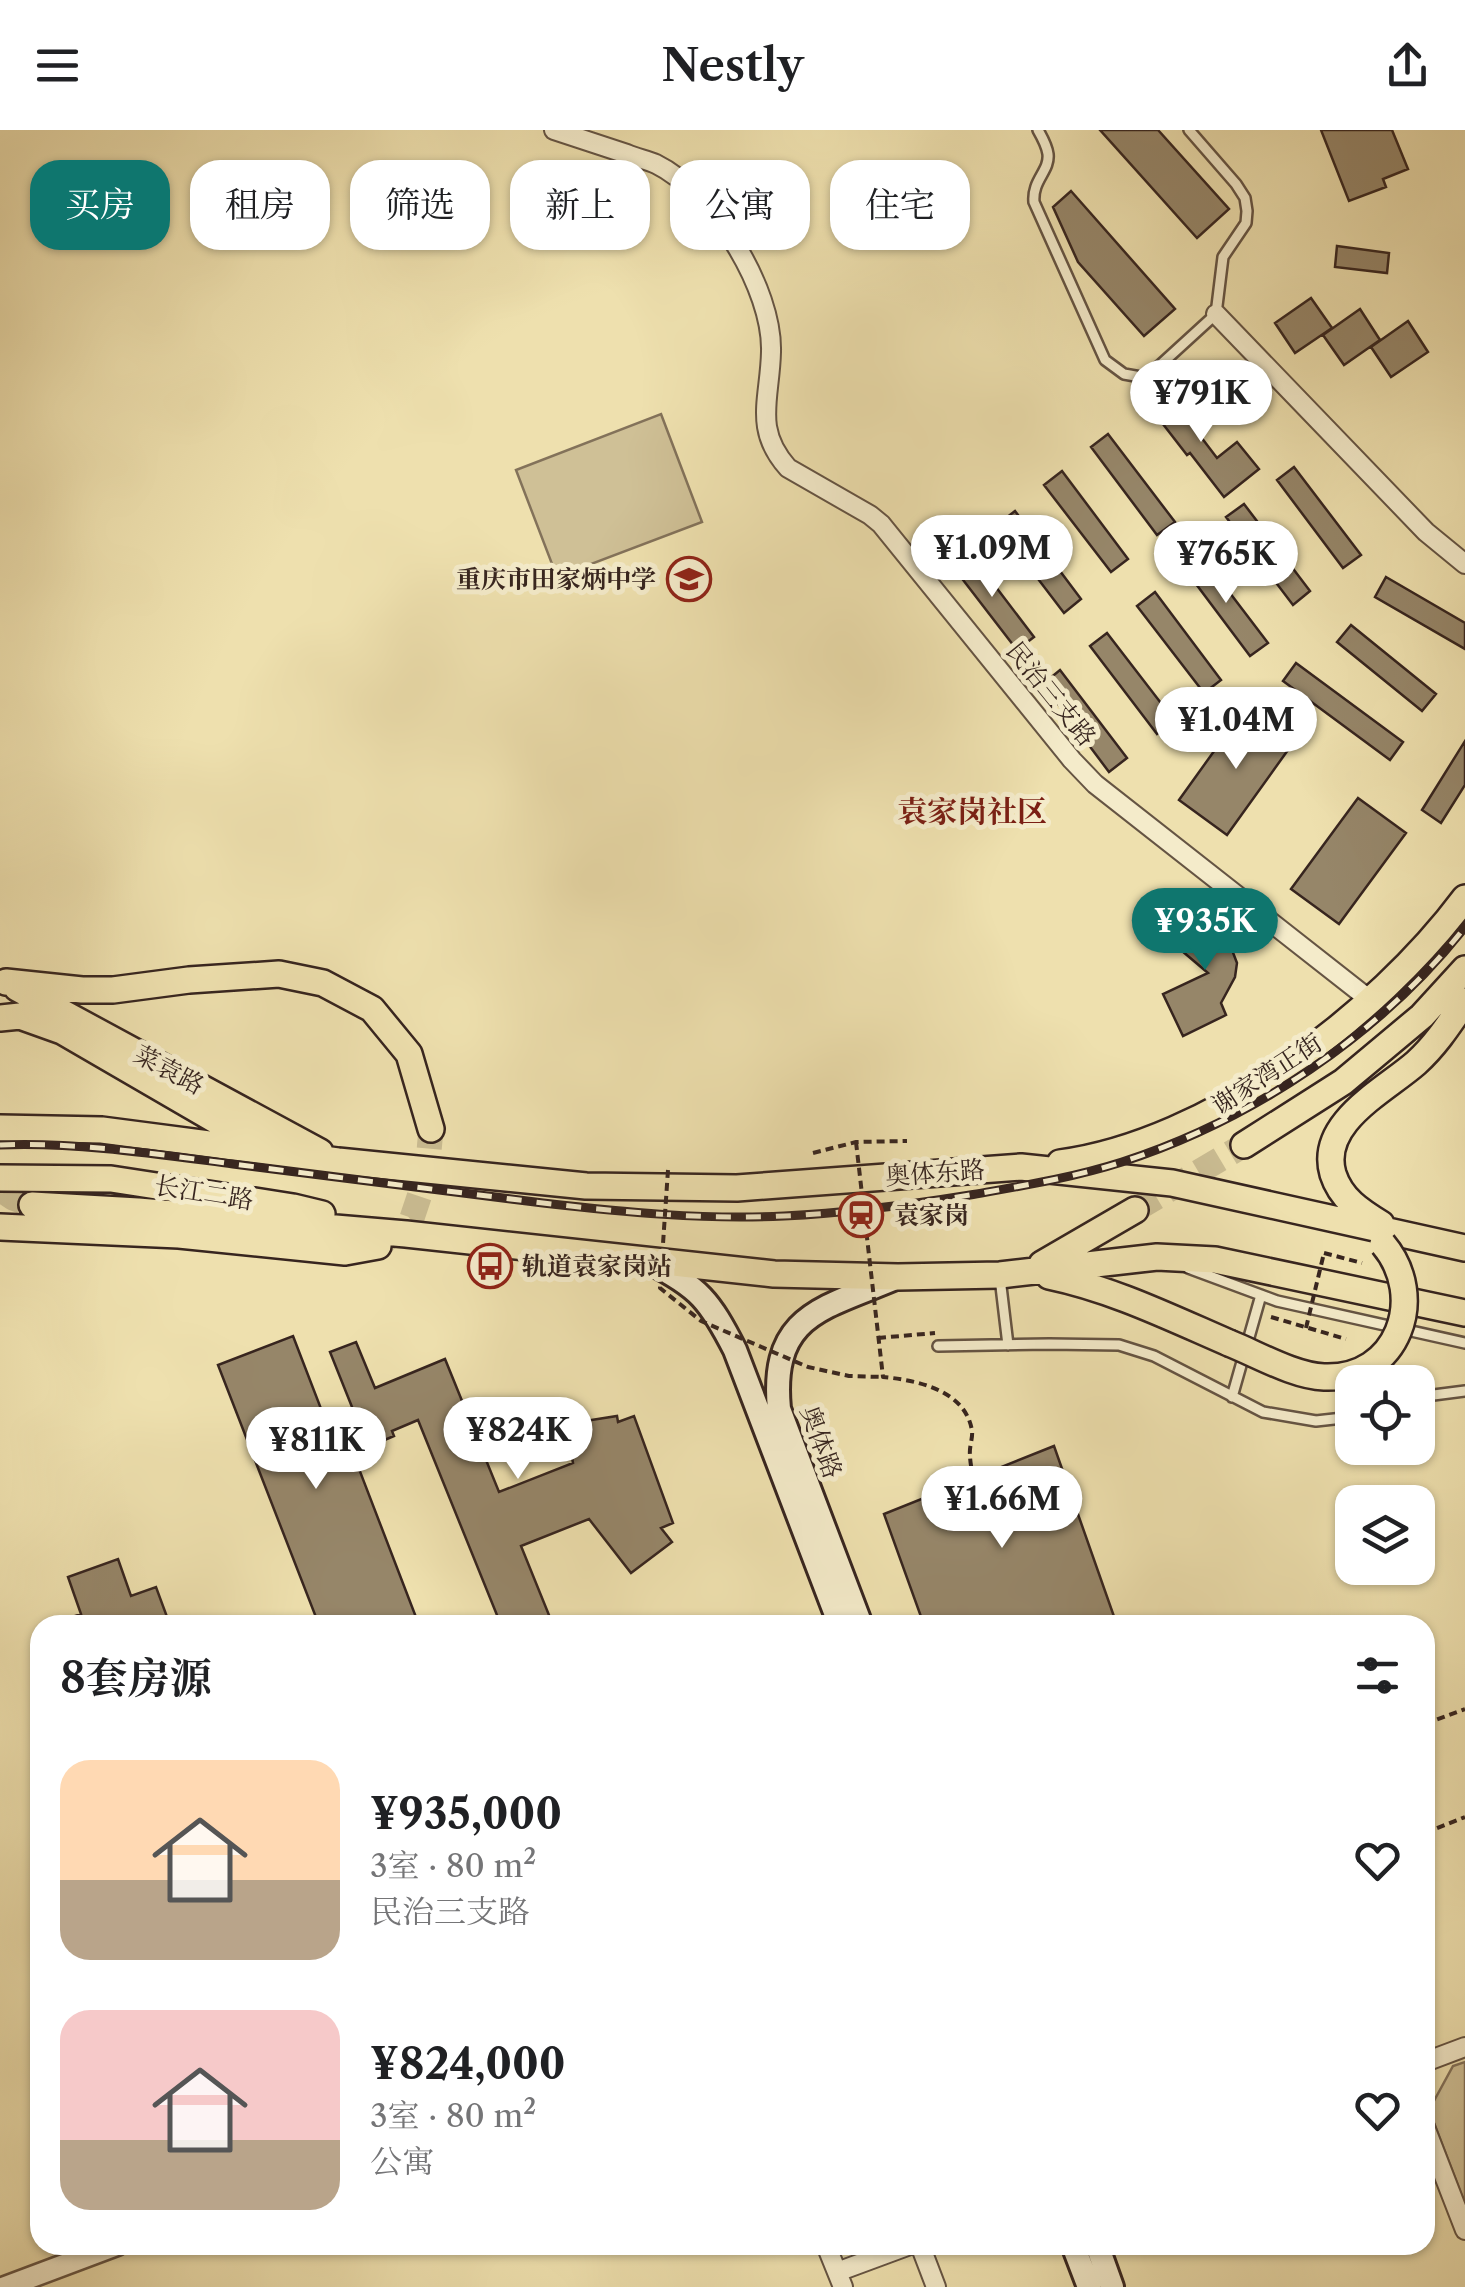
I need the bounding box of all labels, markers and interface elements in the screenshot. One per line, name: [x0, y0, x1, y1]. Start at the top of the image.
text: Nestly: [661, 37, 804, 93]
icon: menu: [30, 38, 85, 93]
icon: share: [1380, 38, 1435, 93]
chip: 买房: [30, 160, 170, 250]
chip: 租房: [190, 160, 330, 250]
chip: 筛选: [350, 160, 490, 250]
chip: 新上: [510, 160, 650, 250]
chip: 公寓: [670, 160, 810, 250]
chip: 住宅: [830, 160, 970, 250]
pin: ¥791K: [1131, 360, 1271, 445]
text: ¥791K: [1152, 373, 1250, 412]
pin: ¥1.09M: [911, 515, 1073, 600]
pin: ¥765K: [1156, 521, 1296, 606]
text: ¥1.09M: [933, 528, 1051, 567]
text: ¥765K: [1176, 534, 1276, 573]
school or university icon: 重庆市田家炳中学: [666, 556, 712, 602]
place label: 重庆市田家炳中学: [456, 564, 656, 595]
street label: 民治三支路: [1000, 636, 1102, 752]
pin: ¥1.04M: [1155, 687, 1317, 772]
text: ¥1.04M: [1177, 700, 1295, 739]
district label: 袁家岗社区: [897, 793, 1047, 830]
pin: ¥935K: [1135, 888, 1275, 973]
text: ¥935K: [1154, 901, 1256, 940]
street label: 谢家湾正街: [1206, 1027, 1328, 1121]
street label: 菜袁路: [129, 1039, 209, 1101]
street label: 奥体东路: [884, 1154, 986, 1192]
street label: 长江二路: [152, 1170, 256, 1216]
station icon: 袁家岗: [838, 1192, 884, 1238]
place label: 袁家岗: [894, 1200, 969, 1231]
bus stop icon: 轨道袁家岗站: [467, 1243, 513, 1289]
place label: 轨道袁家岗站: [522, 1251, 672, 1282]
map controls: [1335, 1365, 1435, 1585]
button: locate: [1335, 1365, 1435, 1465]
pin: ¥824K: [448, 1397, 588, 1482]
street label: 奥体路: [794, 1401, 848, 1483]
pin: ¥811K: [246, 1407, 386, 1492]
text: ¥824K: [465, 1410, 571, 1449]
text: ¥811K: [268, 1420, 364, 1459]
pin: ¥1.66M: [921, 1466, 1083, 1551]
text: ¥1.66M: [943, 1479, 1061, 1518]
button: layers: [1335, 1485, 1435, 1585]
icon: filters: [1350, 1648, 1405, 1703]
text: 8套房源: [60, 1652, 212, 1704]
text: ¥935,000: [370, 1788, 562, 1840]
icon: home: [140, 1800, 260, 1920]
icon: heart: [1350, 1833, 1405, 1888]
text: 3室 · 80 m²: [370, 1846, 536, 1885]
text: 民治三支路: [370, 1892, 530, 1931]
text: ¥824,000: [370, 2038, 566, 2090]
icon: home: [140, 2050, 260, 2170]
icon: heart: [1350, 2083, 1405, 2138]
text: 3室 · 80 m²: [370, 2096, 536, 2135]
text: 公寓: [370, 2142, 434, 2181]

